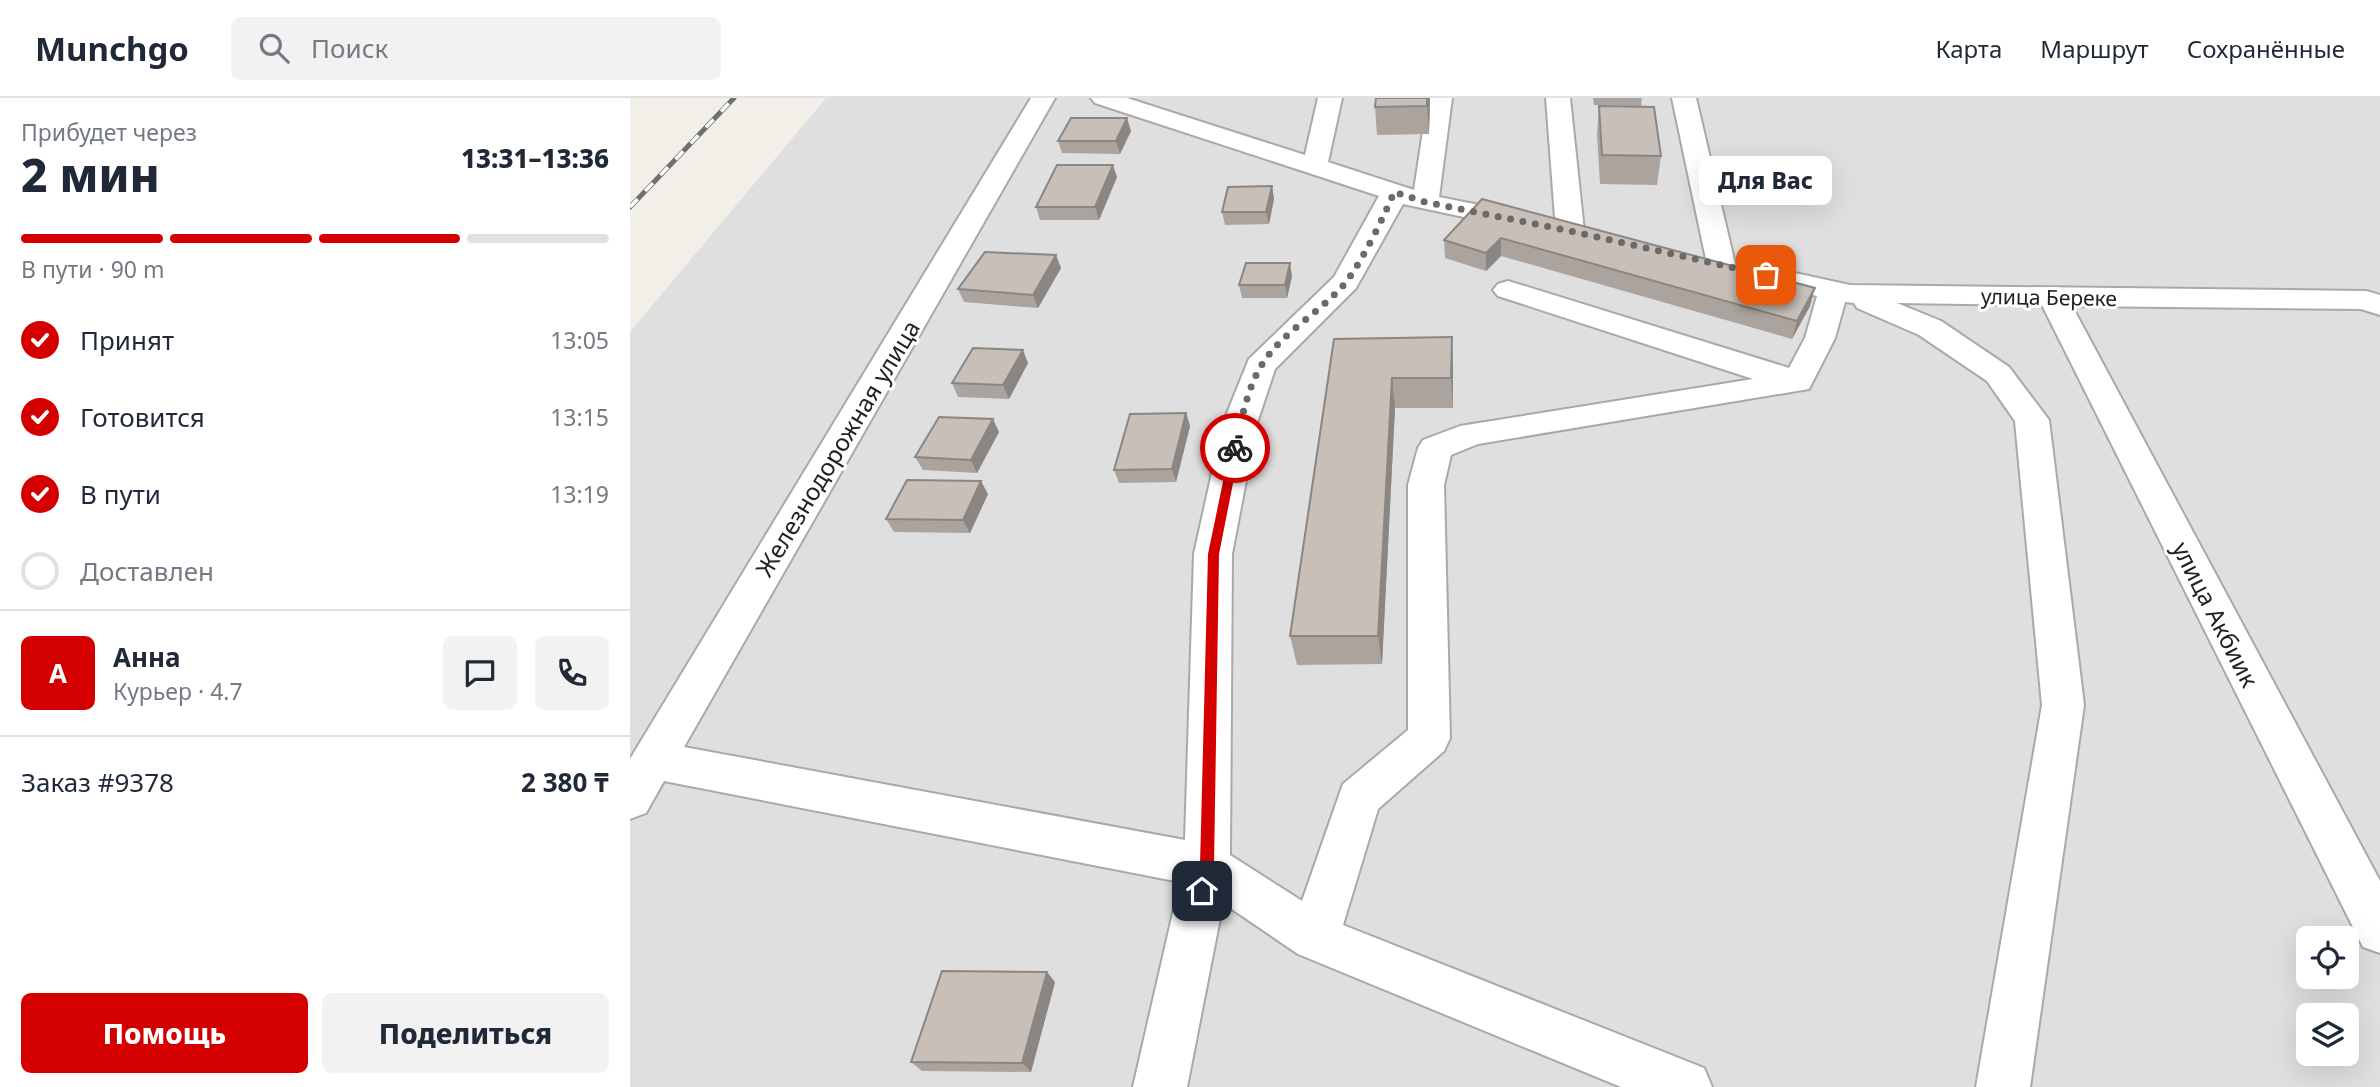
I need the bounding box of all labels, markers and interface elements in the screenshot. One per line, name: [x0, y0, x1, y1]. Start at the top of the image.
search box: [231, 17, 721, 80]
text: Munchgo: [35, 26, 189, 71]
icon: search: [255, 29, 293, 67]
text: Поиск: [311, 30, 388, 66]
text: Карта: [1935, 32, 2002, 65]
text: Маршрут: [2040, 32, 2149, 65]
text: Сохранённые: [2187, 32, 2345, 65]
text: Прибудет через: [21, 116, 197, 148]
text: 13:31–13:36: [461, 140, 609, 176]
text: 2 мин: [21, 143, 160, 205]
callout: Для Вас: [1700, 156, 1832, 205]
text: Для Вас: [1718, 164, 1813, 196]
pin: [1736, 245, 1796, 305]
text: В пути · 90 m: [21, 253, 164, 285]
icon: bag: [1747, 256, 1785, 294]
street label: улица Береке: [1981, 282, 2117, 312]
street label: Железнодорожная улица: [747, 314, 927, 582]
icon: check: [21, 321, 59, 359]
text: Принят: [80, 322, 174, 358]
text: 13:05: [550, 324, 609, 356]
icon: check: [21, 398, 59, 436]
text: Готовится: [80, 399, 205, 435]
text: 13:15: [550, 401, 609, 433]
courier: [1200, 413, 1270, 483]
icon: bike: [1216, 429, 1254, 467]
icon: check: [21, 475, 59, 513]
text: В пути: [80, 476, 161, 512]
text: 13:19: [550, 478, 609, 510]
street label: улица Акбиик: [2165, 536, 2267, 693]
text: Доставлен: [80, 553, 214, 589]
button: chat: [443, 636, 517, 710]
button: phone: [535, 636, 609, 710]
text: Анна: [113, 639, 181, 675]
text: А: [49, 655, 67, 691]
text: Курьер · 4.7: [113, 675, 243, 707]
text: Заказ #9378: [21, 764, 174, 800]
text: 2 380 ₸: [521, 764, 609, 800]
pin: [1172, 861, 1232, 921]
icon: home: [1183, 872, 1221, 910]
map controls: [2296, 926, 2359, 1066]
button: locate: [2296, 926, 2359, 989]
button: Помощь: [21, 993, 308, 1073]
button: Поделиться: [322, 993, 609, 1073]
button: layers: [2296, 1003, 2359, 1066]

